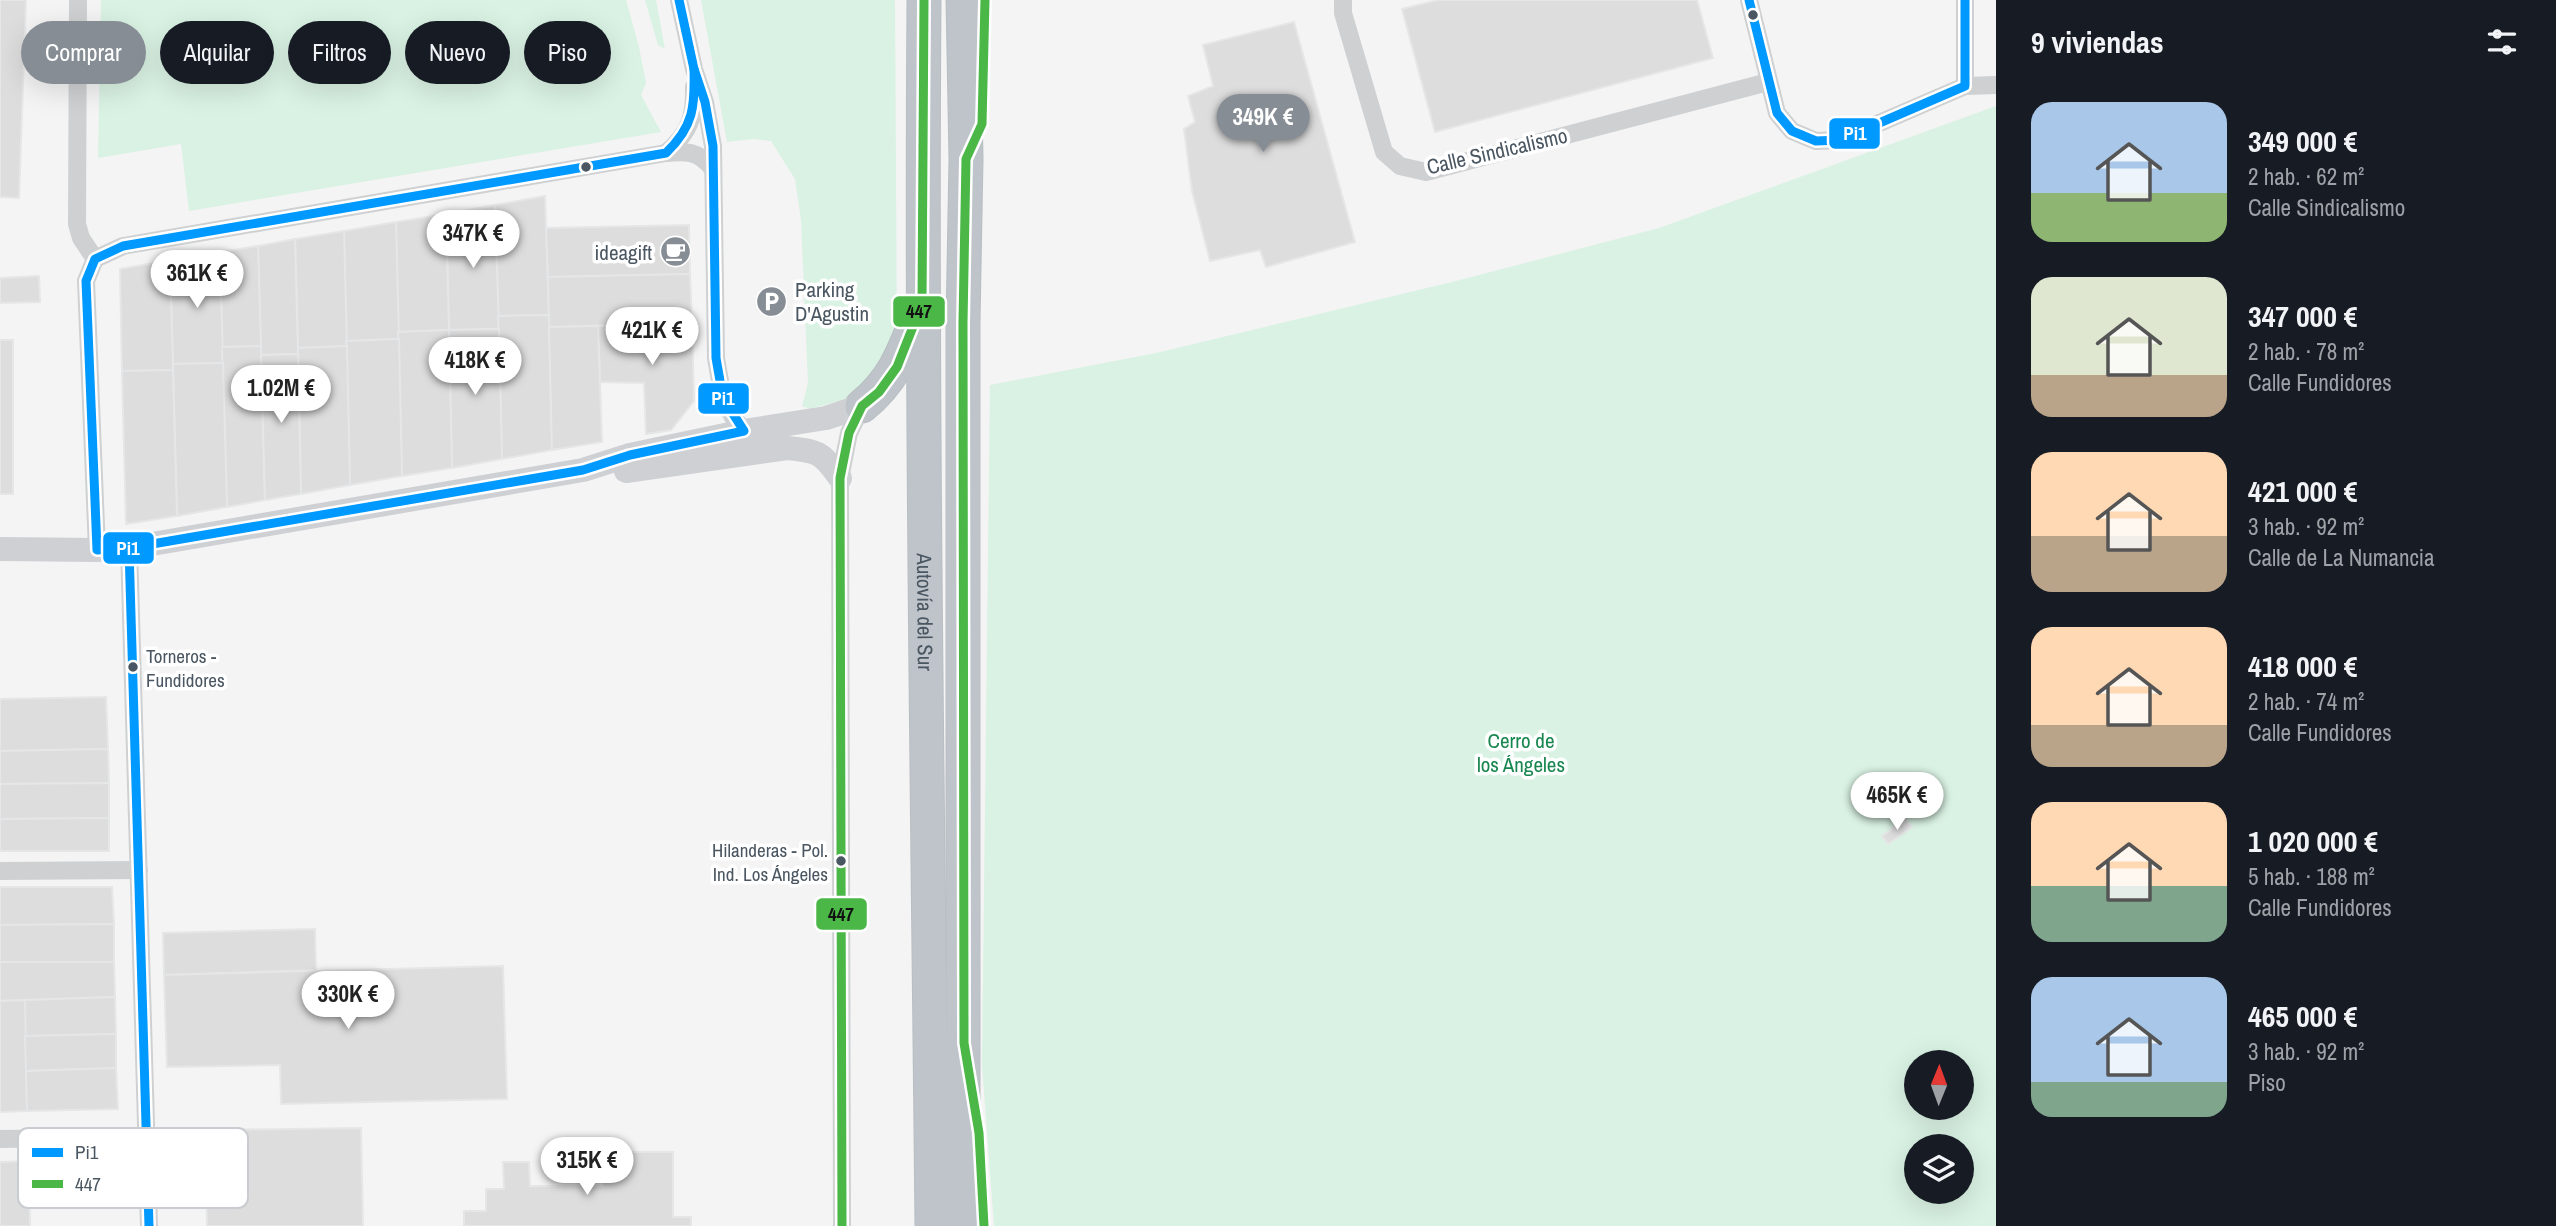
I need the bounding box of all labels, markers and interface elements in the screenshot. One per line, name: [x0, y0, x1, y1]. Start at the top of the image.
unlabelled marker: [1746, 8, 1760, 22]
chip: Comprar: [21, 21, 146, 84]
chip: Alquilar: [160, 21, 274, 84]
chip: Filtros: [288, 21, 391, 84]
chip: Nuevo: [405, 21, 510, 84]
chip: Piso: [524, 21, 611, 84]
text: 9 viviendas: [2031, 22, 2164, 62]
icon: filters: [2483, 23, 2521, 61]
pin: 349K €: [1206, 94, 1320, 154]
text: 349K €: [1233, 101, 1293, 132]
line badge: Pi1: [1828, 117, 1881, 150]
text: Pi1: [1843, 120, 1867, 146]
street label: Calle Sindicalismo: [1424, 121, 1570, 181]
text: 349 000 €: [2248, 121, 2357, 161]
icon: home: [2087, 130, 2171, 214]
unlabelled marker: [579, 160, 593, 174]
text: 2 hab. · 62 m²: [2248, 161, 2364, 192]
text: Calle Sindicalismo: [2248, 192, 2405, 223]
pin: 347K €: [416, 210, 530, 270]
text: 347K €: [443, 217, 503, 248]
cafe icon: ideagift: [658, 235, 692, 269]
place label: ideagift: [595, 238, 652, 267]
pin: 361K €: [140, 250, 254, 310]
text: 361K €: [167, 257, 227, 288]
place label: Parking D'Agustin: [795, 275, 869, 328]
parking icon: Parking D'Agustin: [755, 284, 789, 318]
line badge: 447: [892, 295, 946, 328]
text: 347 000 €: [2248, 296, 2357, 336]
text: 447: [906, 298, 932, 324]
icon: home: [2087, 305, 2171, 389]
pin: 421K €: [595, 308, 709, 367]
text: 421K €: [622, 314, 682, 345]
text: 2 hab. · 78 m²: [2248, 336, 2364, 367]
pin: 418K €: [418, 338, 532, 397]
text: 418K €: [445, 344, 505, 375]
pin: 1.02M €: [216, 366, 346, 425]
text: Calle Fundidores: [2248, 367, 2392, 398]
text: 1.02M €: [247, 372, 315, 403]
line badge: Pi1: [697, 382, 750, 415]
text: Pi1: [711, 385, 735, 411]
text: 421 000 €: [2248, 471, 2357, 511]
icon: home: [2087, 480, 2171, 564]
text: 3 hab. · 92 m²: [2248, 511, 2364, 542]
line badge: Pi1: [102, 531, 155, 565]
text: Pi1: [116, 535, 140, 561]
text: Calle de La Numancia: [2248, 542, 2435, 573]
street label: Autovía del Sur: [910, 552, 940, 671]
place label: Torneros - Fundidores: [146, 643, 225, 693]
text: 418 000 €: [2248, 646, 2357, 686]
icon: home: [2087, 655, 2171, 739]
marker: Torneros - Fundidores: [126, 660, 140, 674]
text: 2 hab. · 74 m²: [2248, 686, 2364, 717]
text: Calle Fundidores: [2248, 717, 2392, 748]
park label: Cerro de los Ángeles: [1477, 726, 1565, 779]
pin: 465K €: [1840, 772, 1954, 832]
text: 465K €: [1867, 779, 1927, 810]
text: 1 020 000 €: [2248, 821, 2378, 861]
icon: home: [2087, 830, 2171, 914]
place label: Hilanderas - Pol. Ind. Los Ángeles: [712, 837, 828, 887]
marker: Hilanderas - Pol. Ind. Los Ángeles: [834, 854, 848, 868]
text: 5 hab. · 188 m²: [2248, 861, 2375, 892]
text: Calle Fundidores: [2248, 892, 2392, 923]
line badge: 447: [815, 897, 868, 931]
text: 447: [828, 901, 854, 927]
pin: 330K €: [291, 972, 405, 1031]
text: 330K €: [318, 978, 378, 1009]
text: 465 000 €: [2248, 996, 2357, 1036]
icon: home: [2087, 1005, 2171, 1089]
text: 3 hab. · 92 m²: [2248, 1036, 2364, 1067]
north arrow: [1904, 1050, 1974, 1120]
map controls: [1904, 1050, 1974, 1204]
text: Piso: [2248, 1067, 2286, 1098]
legend: [18, 1128, 248, 1208]
button: layers: [1904, 1134, 1974, 1204]
pin: 315K €: [530, 1138, 644, 1197]
text: Pi1: [75, 1139, 99, 1165]
text: 315K €: [557, 1144, 617, 1175]
text: 447: [75, 1171, 101, 1197]

